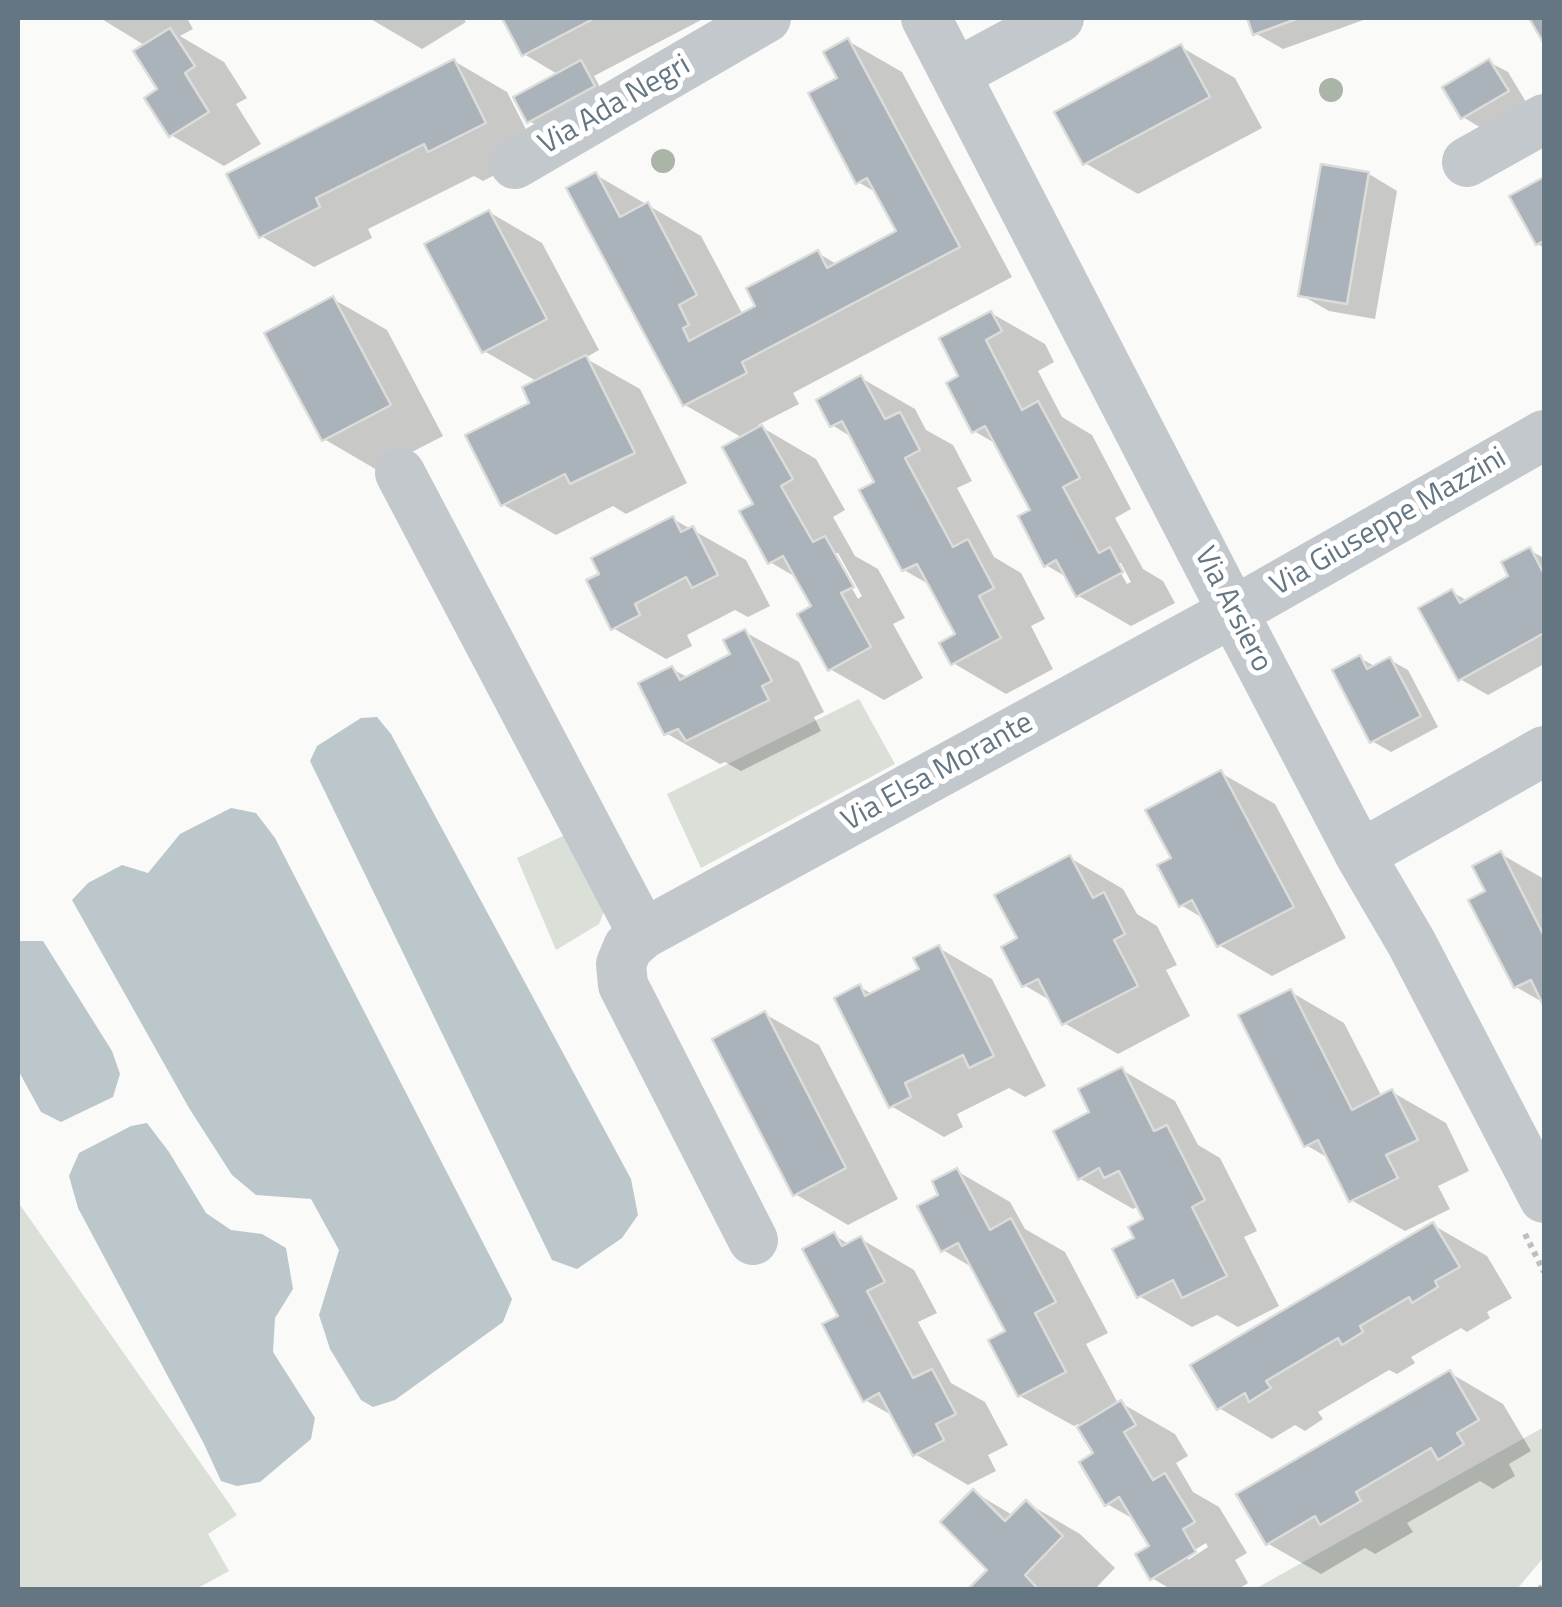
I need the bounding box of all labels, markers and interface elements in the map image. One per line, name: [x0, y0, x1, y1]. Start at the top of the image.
street label: Via Ada Negri: [533, 48, 697, 164]
street label: Via Giuseppe Mazzini: [1265, 441, 1513, 605]
street label: Via Arsiero: [1185, 541, 1279, 679]
street label: Via Elsa Morante: [836, 706, 1040, 840]

